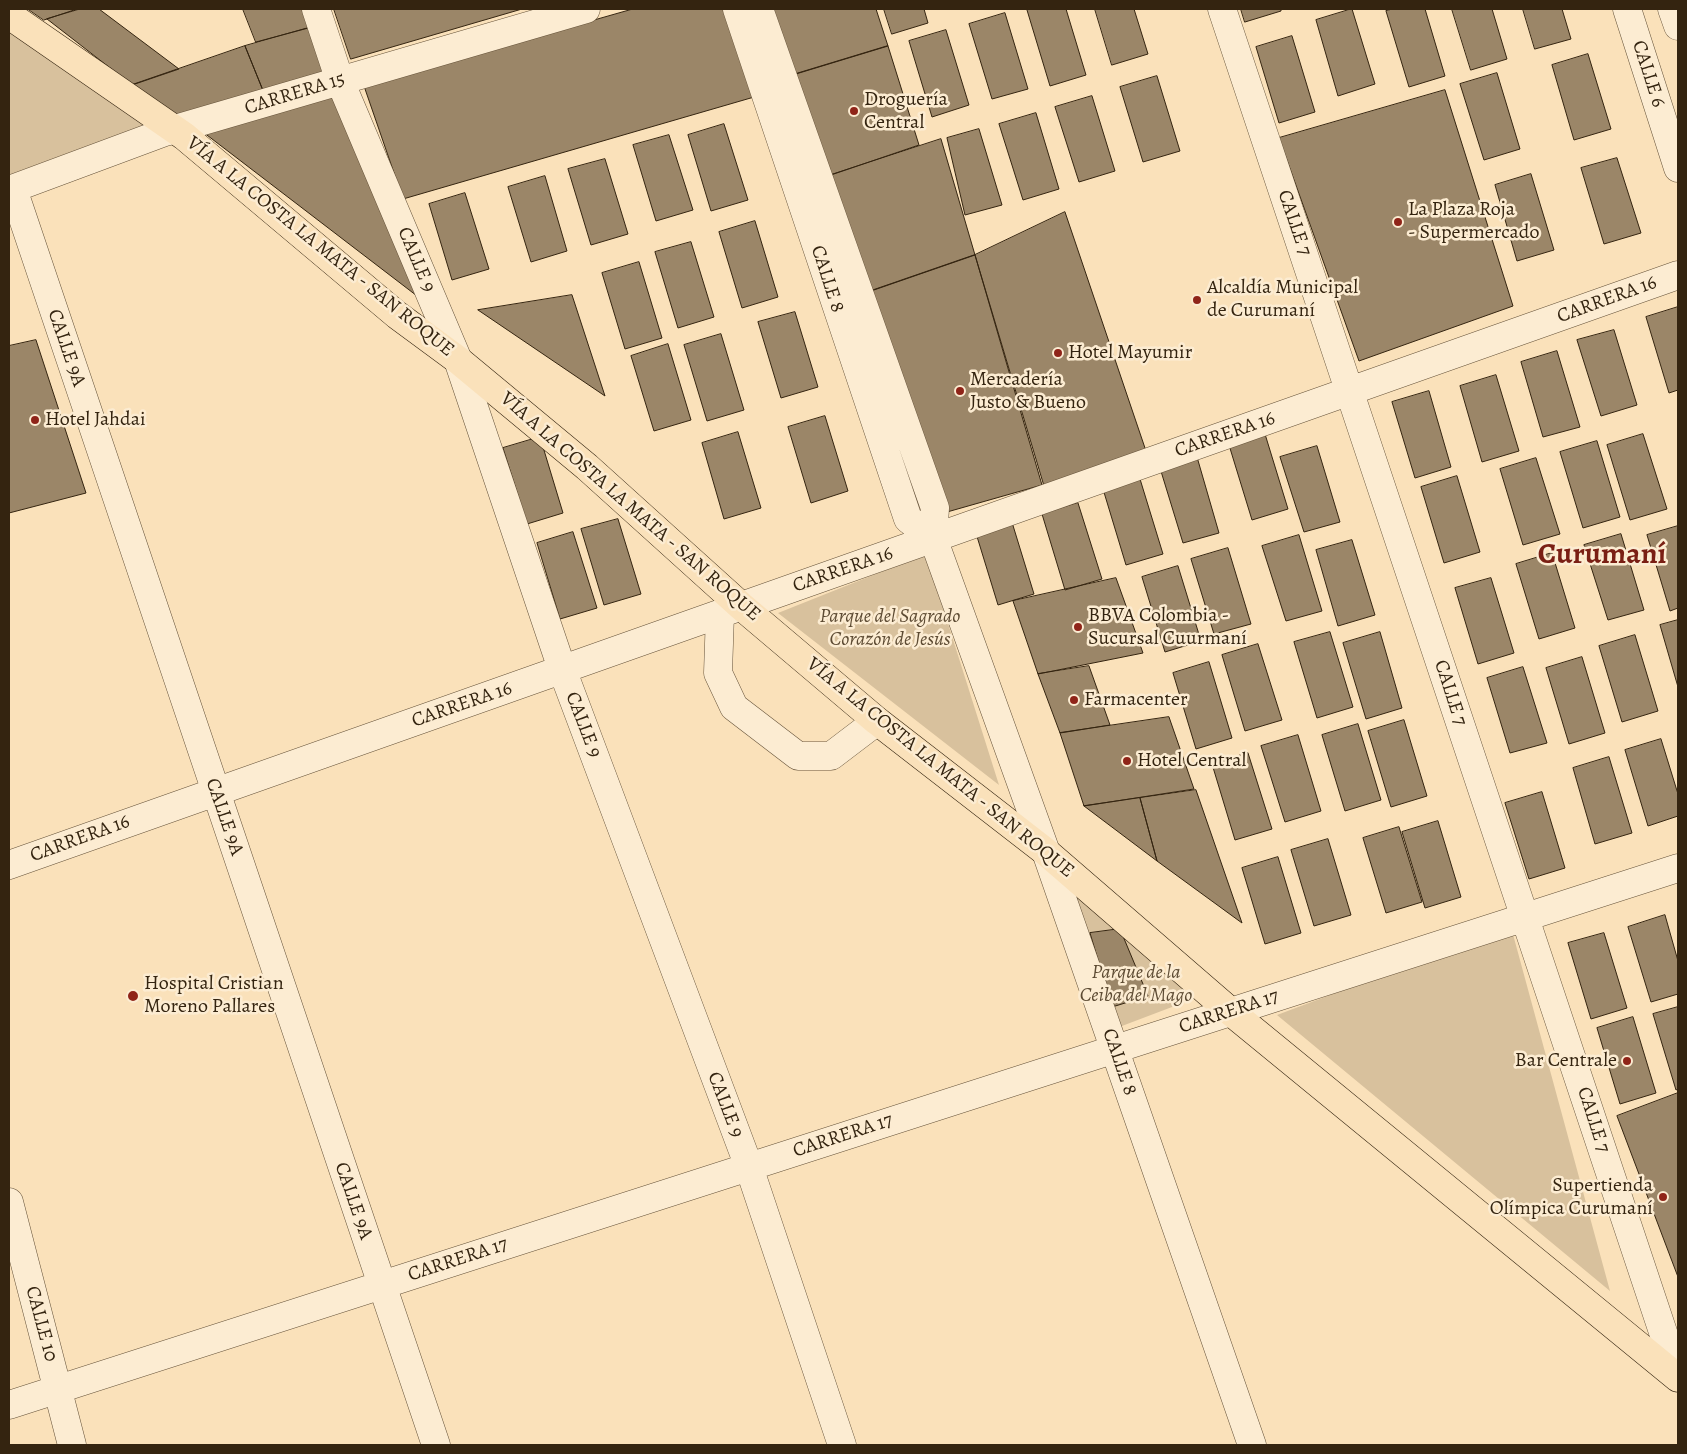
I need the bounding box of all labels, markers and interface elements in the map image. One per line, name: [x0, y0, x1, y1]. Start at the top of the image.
street label: CALLE 6: [1626, 38, 1670, 110]
street label: CARRERA 15: [242, 67, 348, 121]
place label: Droguería Central: [864, 88, 948, 135]
marker: Droguería Central: [848, 105, 860, 117]
street label: VÍA A LA COSTA LA MATA - SAN ROQUE: [181, 131, 459, 363]
street label: CALLE 7: [1272, 187, 1316, 259]
place label: La Plaza Roja - Supermercado: [1408, 198, 1540, 245]
marker: La Plaza Roja - Supermercado: [1392, 216, 1404, 228]
street label: CALLE 9: [392, 224, 440, 296]
street label: CALLE 8: [805, 242, 849, 316]
street label: CARRERA 16: [1554, 271, 1660, 329]
place label: Alcaldía Municipal de Curumaní: [1207, 276, 1358, 323]
marker: Alcaldía Municipal de Curumaní: [1191, 294, 1203, 306]
street label: CALLE 9A: [42, 306, 90, 390]
place label: Hotel Mayumir: [1068, 341, 1192, 365]
marker: Hotel Mayumir: [1052, 347, 1064, 359]
place label: Mercadería Justo & Bueno: [970, 368, 1086, 415]
marker: Mercadería Justo & Bueno: [954, 385, 966, 397]
street label: VÍA A LA COSTA LA MATA - SAN ROQUE: [495, 387, 765, 627]
street label: CARRERA 16: [1172, 407, 1278, 463]
place label: Hotel Jahdai: [45, 408, 146, 432]
marker: Hotel Jahdai: [29, 414, 41, 426]
district label: Curumaní: [1538, 538, 1666, 574]
street label: CARRERA 16: [790, 542, 896, 598]
place label: BBVA Colombia - Sucursal Cuurmaní: [1088, 604, 1247, 651]
park label: Parque del Sagrado Corazón de Jesús: [820, 605, 960, 652]
marker: BBVA Colombia - Sucursal Cuurmaní: [1072, 621, 1084, 633]
street label: VÍA A LA COSTA LA MATA - SAN ROQUE: [801, 652, 1079, 884]
street label: CALLE 7: [1428, 657, 1472, 729]
street label: CARRERA 16: [409, 677, 515, 733]
place label: Farmacenter: [1084, 688, 1188, 712]
street label: CALLE 9: [560, 689, 606, 761]
marker: Farmacenter: [1068, 694, 1080, 706]
place label: Hotel Central: [1137, 749, 1246, 773]
marker: Hotel Central: [1121, 755, 1133, 767]
street label: CALLE 9A: [200, 775, 248, 859]
street label: CARRERA 16: [27, 810, 133, 868]
park label: Parque de la Ceiba del Mago: [1080, 961, 1192, 1008]
place label: Hospital Cristian Moreno Pallares: [144, 972, 284, 1019]
street label: CARRERA 17: [1176, 985, 1282, 1039]
marker: Hospital Cristian Moreno Pallares: [126, 989, 140, 1003]
street label: CALLE 8: [1096, 1025, 1142, 1099]
place label: Bar Centrale: [1515, 1049, 1617, 1073]
marker: Bar Centrale: [1621, 1055, 1633, 1067]
street label: CALLE 9: [702, 1069, 748, 1141]
street label: CALLE 7: [1571, 1084, 1615, 1156]
street label: CARRERA 17: [790, 1109, 896, 1163]
street label: CALLE 9A: [329, 1159, 377, 1243]
place label: Supertienda Olímpica Curumaní: [1490, 1174, 1653, 1221]
marker: Supertienda Olímpica Curumaní: [1657, 1191, 1669, 1203]
street label: CARRERA 17: [405, 1233, 511, 1287]
street label: CALLE 10: [19, 1284, 63, 1364]

